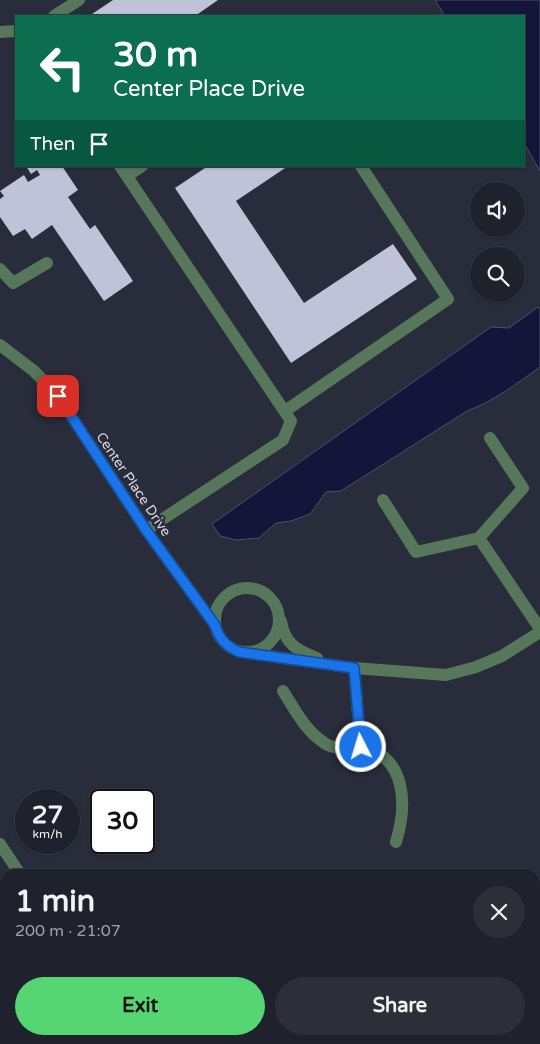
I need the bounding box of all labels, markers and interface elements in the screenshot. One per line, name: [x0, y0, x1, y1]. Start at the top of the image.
text: 30 m: [113, 34, 198, 76]
icon: left: [30, 35, 95, 100]
text: Center Place Drive: [113, 76, 305, 102]
icon: arrive: [85, 130, 113, 158]
text: Then: [30, 133, 75, 155]
map controls: [470, 182, 525, 302]
button: sound: [470, 182, 525, 237]
button: search: [470, 247, 525, 302]
pin: [37, 375, 79, 417]
icon: arrive: [44, 382, 72, 410]
street label: Center Place Drive: [92, 429, 175, 540]
position arrow: [334, 720, 386, 772]
speed limit sign: 30: [90, 789, 155, 854]
text: 27: [32, 800, 63, 830]
text: km/h: [32, 827, 63, 841]
text: 1 min: [15, 883, 95, 920]
button: close: [473, 886, 525, 938]
text: 200 m · 21:07: [15, 921, 121, 941]
button: Exit: [15, 977, 265, 1035]
button: Share: [275, 977, 525, 1035]

